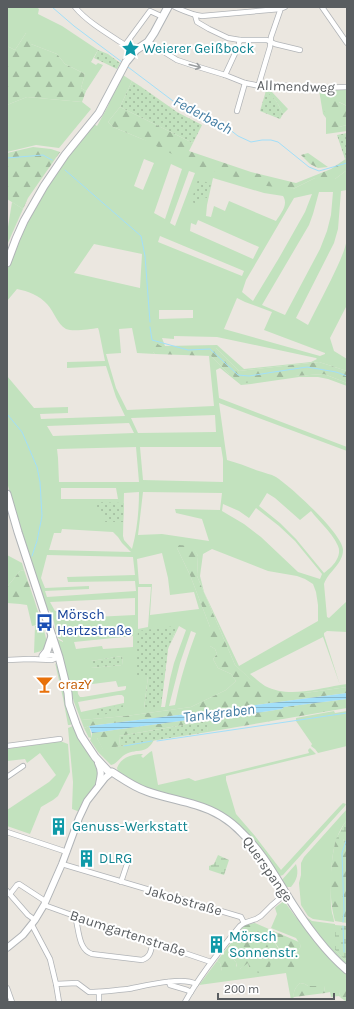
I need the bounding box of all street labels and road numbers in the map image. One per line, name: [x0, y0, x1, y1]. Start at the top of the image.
street label: Allmendweg: [257, 77, 335, 96]
street label: Querspange: [239, 833, 297, 906]
street label: Jakobstraße: [144, 882, 224, 919]
street label: Baumgartenstraße: [68, 907, 188, 960]

